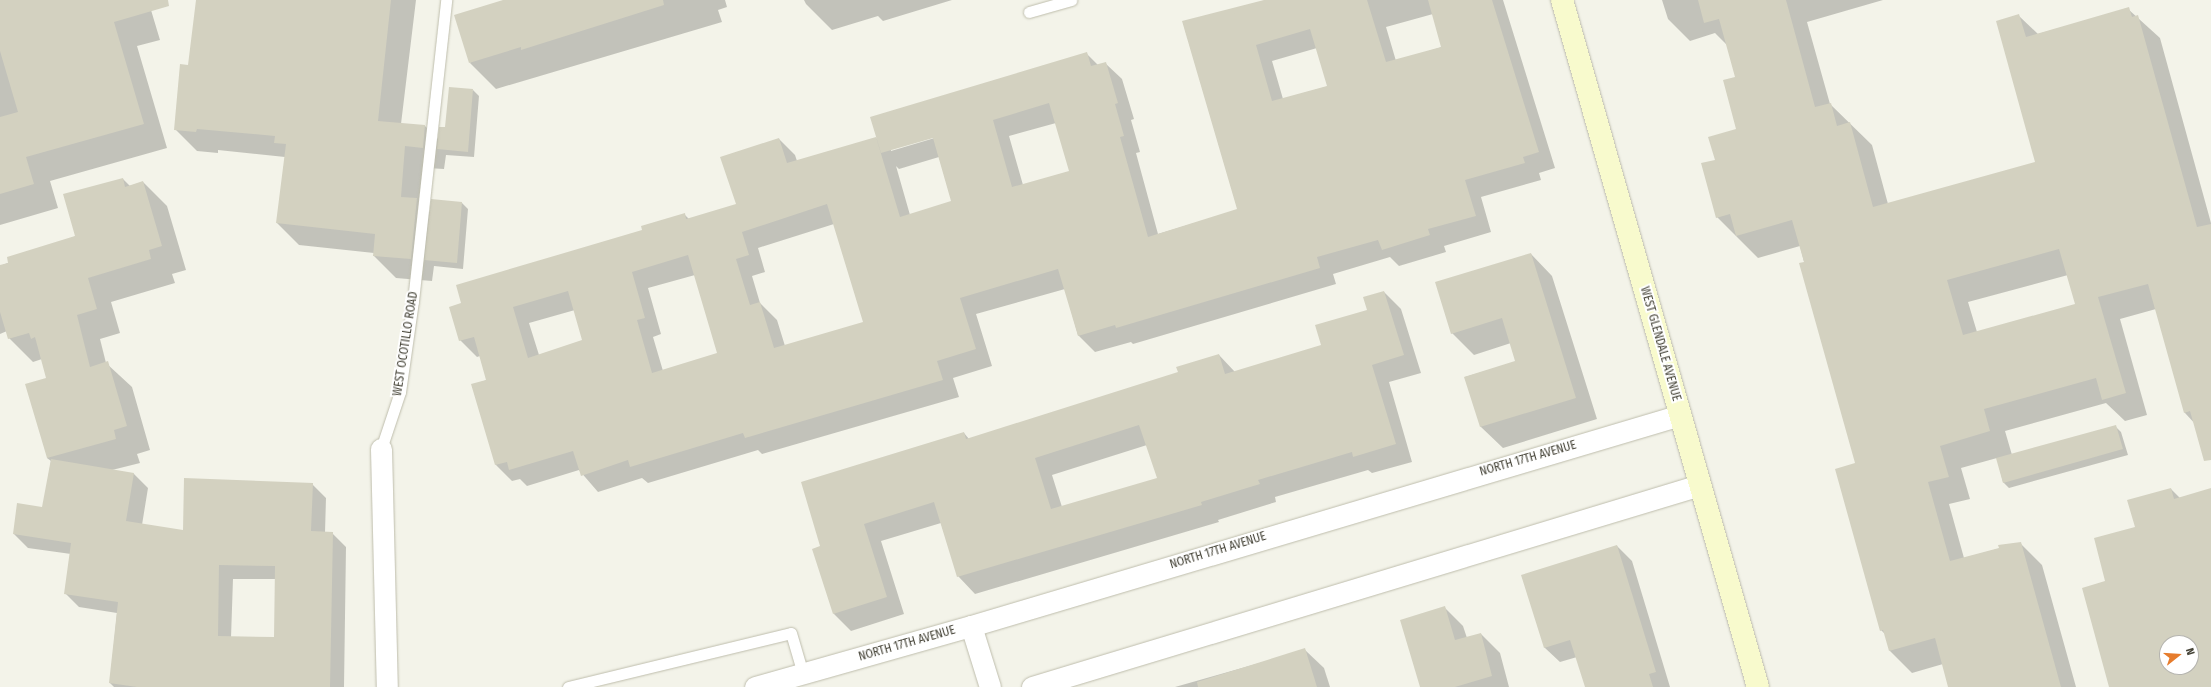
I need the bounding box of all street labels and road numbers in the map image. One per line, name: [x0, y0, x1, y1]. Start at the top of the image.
street label: WEST GLENDALE AVENUE: [1637, 285, 1683, 403]
street label: WEST OCOTILLO ROAD: [391, 291, 421, 397]
street label: NORTH 17TH AVENUE: [1478, 438, 1578, 480]
street label: NORTH 17TH AVENUE: [1168, 530, 1268, 572]
street label: NORTH 17TH AVENUE: [857, 623, 957, 665]

